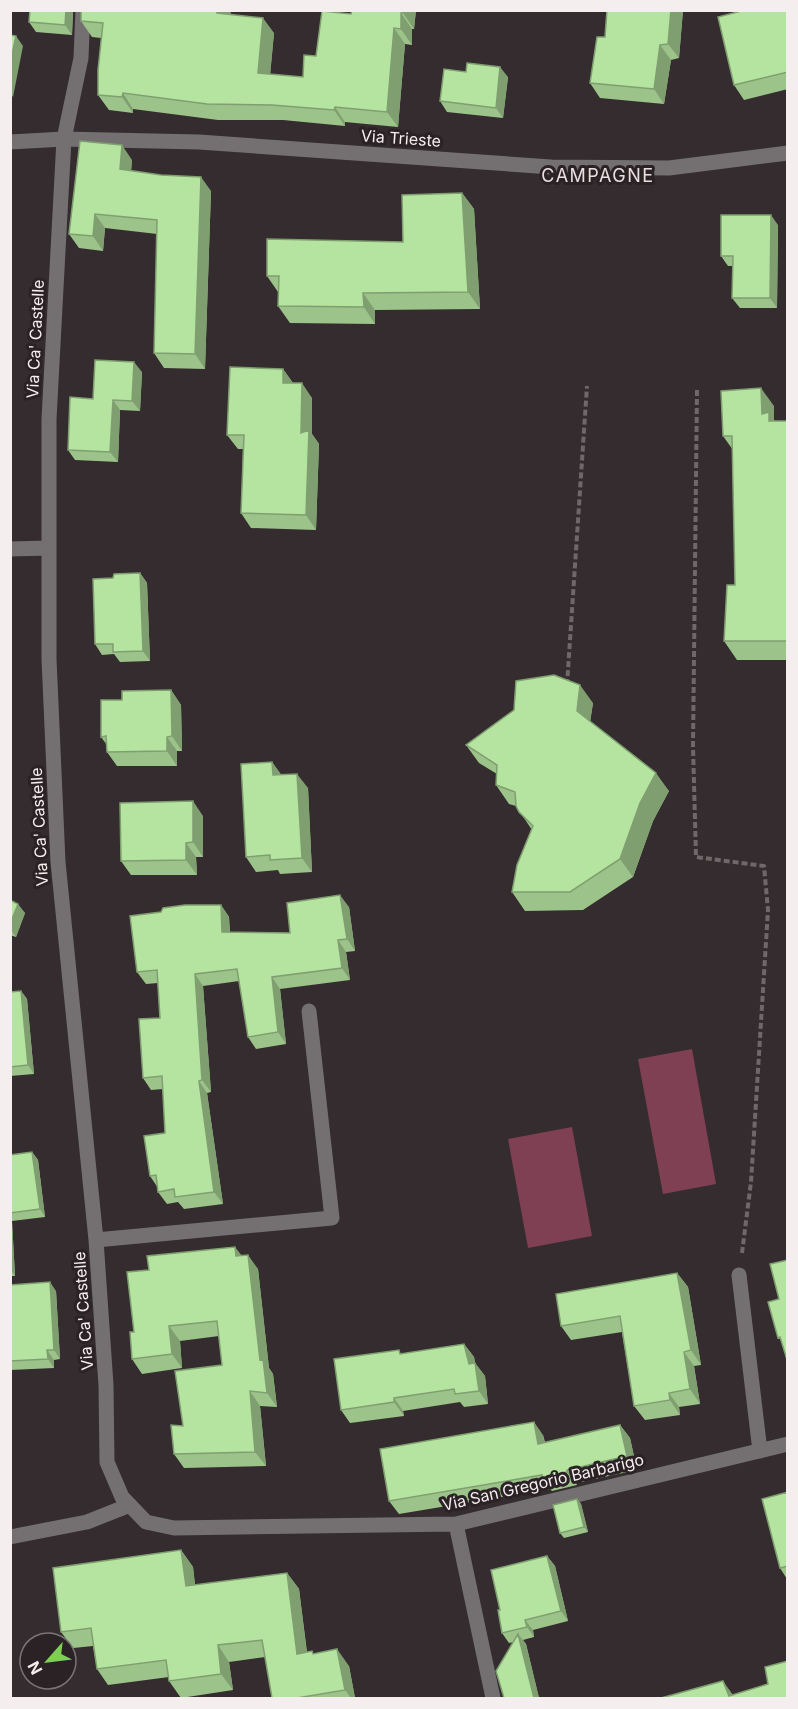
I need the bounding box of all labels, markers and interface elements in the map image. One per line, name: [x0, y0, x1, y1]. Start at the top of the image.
street label: Via Trieste: [360, 125, 442, 151]
district label: CAMPAGNE: [541, 165, 655, 186]
street label: Via Ca' Castelle: [22, 279, 48, 399]
street label: Via Ca' Castelle: [26, 767, 52, 887]
street label: Via Ca' Castelle: [69, 1251, 97, 1371]
street label: Via San Gregorio Barbarigo: [440, 1449, 646, 1515]
north arrow: [18, 1631, 78, 1691]
text: N: [23, 1658, 46, 1678]

